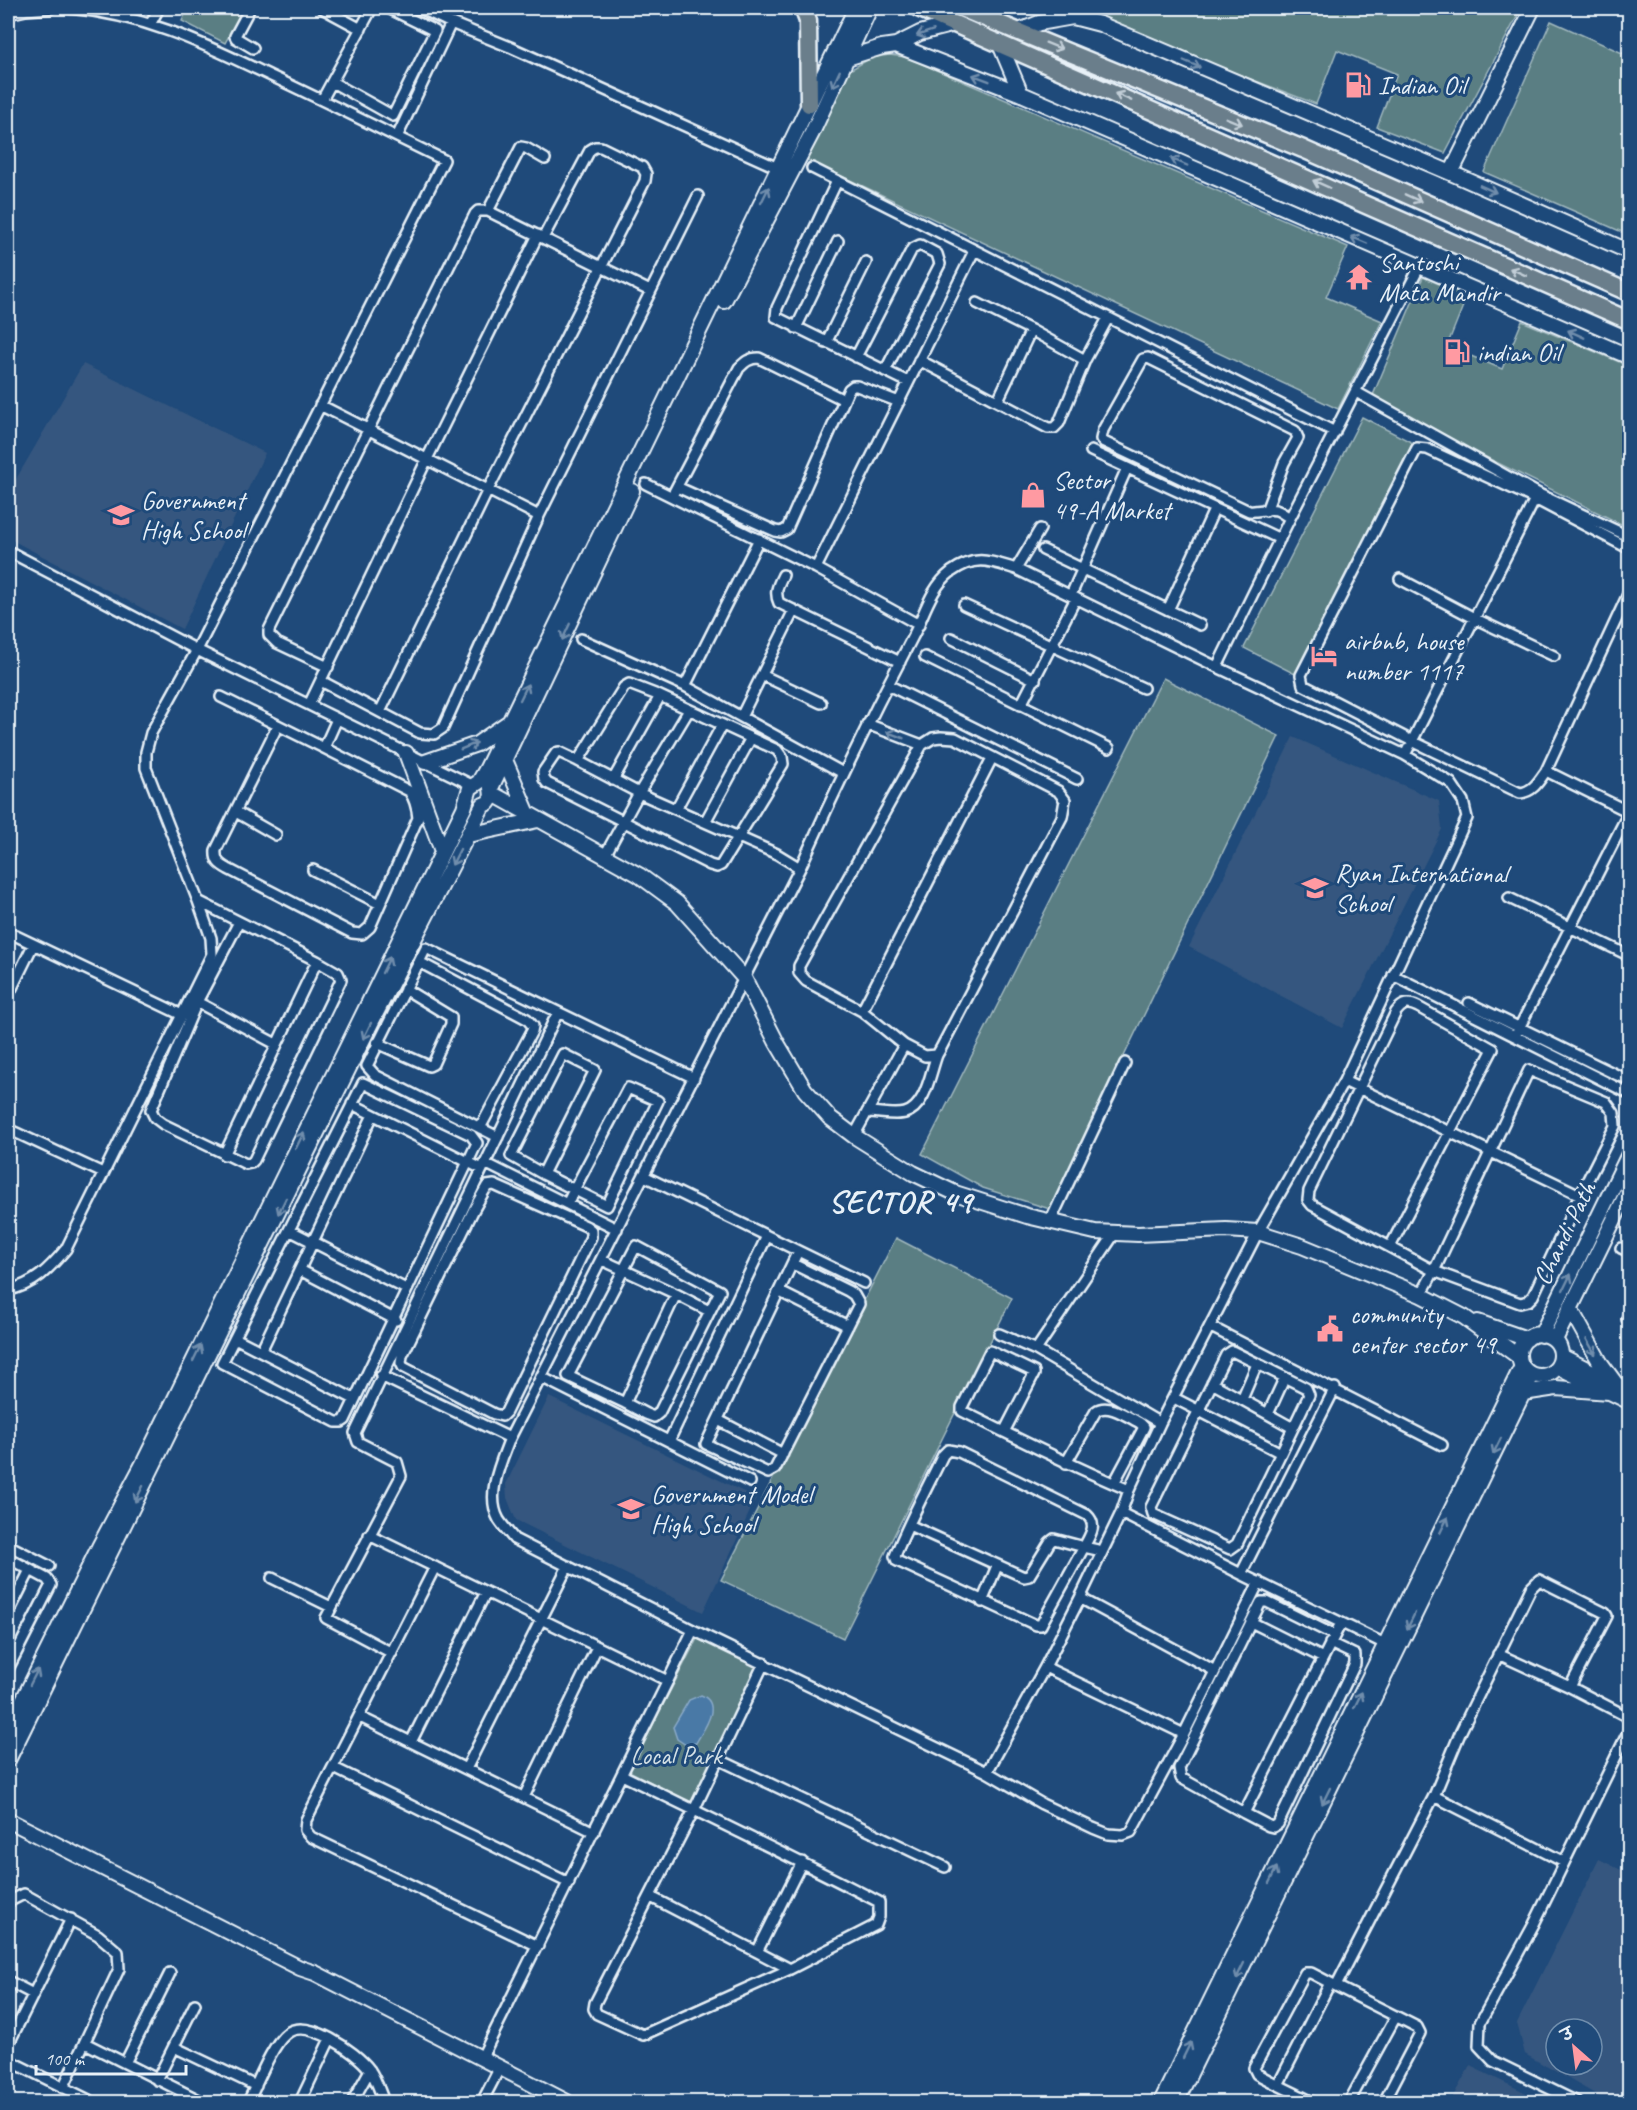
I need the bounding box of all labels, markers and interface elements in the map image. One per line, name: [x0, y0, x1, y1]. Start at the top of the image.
one-way arrow: [916, 28, 935, 39]
one-way arrow: [1044, 41, 1063, 52]
one-way arrow: [1183, 59, 1201, 70]
place label: Indian Oil: [1378, 69, 1470, 102]
one-way arrow: [830, 70, 842, 88]
fuel station icon: Indian Oil: [1343, 70, 1373, 100]
one-way arrow: [972, 72, 990, 83]
one-way arrow: [1115, 91, 1133, 102]
one-way arrow: [1225, 116, 1243, 127]
one-way arrow: [1171, 156, 1189, 168]
one-way arrow: [1312, 178, 1330, 190]
one-way arrow: [1478, 184, 1496, 196]
one-way arrow: [759, 187, 771, 205]
one-way arrow: [1404, 193, 1422, 204]
one-way arrow: [1350, 233, 1368, 245]
place label: Santoshi Mata Mandir: [1379, 246, 1503, 309]
temple icon: Santoshi Mata Mandir: [1344, 262, 1374, 292]
one-way arrow: [1510, 265, 1528, 277]
one-way arrow: [1567, 328, 1586, 339]
place label: indian Oil: [1477, 336, 1565, 369]
fuel station icon: indian Oil: [1442, 337, 1472, 367]
place label: Sector 49-A Market: [1053, 464, 1174, 527]
shop icon: Sector 49-A Market: [1018, 480, 1048, 510]
place label: Government High School: [141, 484, 250, 547]
school or university icon: Government High School: [106, 500, 136, 530]
one-way arrow: [560, 622, 572, 640]
place label: airbnb, house number 1117: [1344, 625, 1465, 688]
hotel icon: airbnb, house number 1117: [1309, 641, 1339, 671]
one-way arrow: [519, 684, 531, 702]
one-way arrow: [886, 728, 905, 739]
one-way arrow: [459, 740, 478, 751]
one-way arrow: [450, 848, 461, 866]
place label: Ryan International School: [1335, 857, 1512, 920]
school or university icon: Ryan International School: [1300, 873, 1330, 903]
one-way arrow: [381, 956, 392, 974]
one-way arrow: [361, 1022, 373, 1040]
one-way arrow: [295, 1131, 307, 1149]
street label: Chandi Path: [1525, 1175, 1604, 1290]
district label: SECTOR 49: [829, 1181, 976, 1222]
one-way arrow: [275, 1197, 287, 1215]
one-way arrow: [1561, 1273, 1573, 1291]
place label: community center sector 49: [1350, 1298, 1498, 1361]
public building icon: community center sector 49: [1315, 1314, 1345, 1344]
one-way arrow: [1586, 1338, 1598, 1355]
one-way arrow: [191, 1344, 203, 1362]
one-way arrow: [1490, 1436, 1502, 1454]
place label: Government Model High School: [651, 1478, 816, 1541]
one-way arrow: [133, 1485, 145, 1503]
school or university icon: Government Model High School: [616, 1494, 646, 1524]
one-way arrow: [1439, 1516, 1451, 1534]
one-way arrow: [1405, 1611, 1417, 1629]
one-way arrow: [28, 1669, 40, 1687]
one-way arrow: [1353, 1691, 1365, 1709]
park label: Local Park: [630, 1739, 724, 1772]
one-way arrow: [1319, 1787, 1331, 1805]
one-way arrow: [1267, 1866, 1279, 1884]
one-way arrow: [1234, 1962, 1246, 1980]
north arrow: [1544, 2017, 1604, 2077]
text: उ: [1556, 2023, 1578, 2047]
scale bar: [36, 2038, 186, 2076]
one-way arrow: [1181, 2042, 1193, 2059]
text: 100 m: [45, 2048, 86, 2070]

